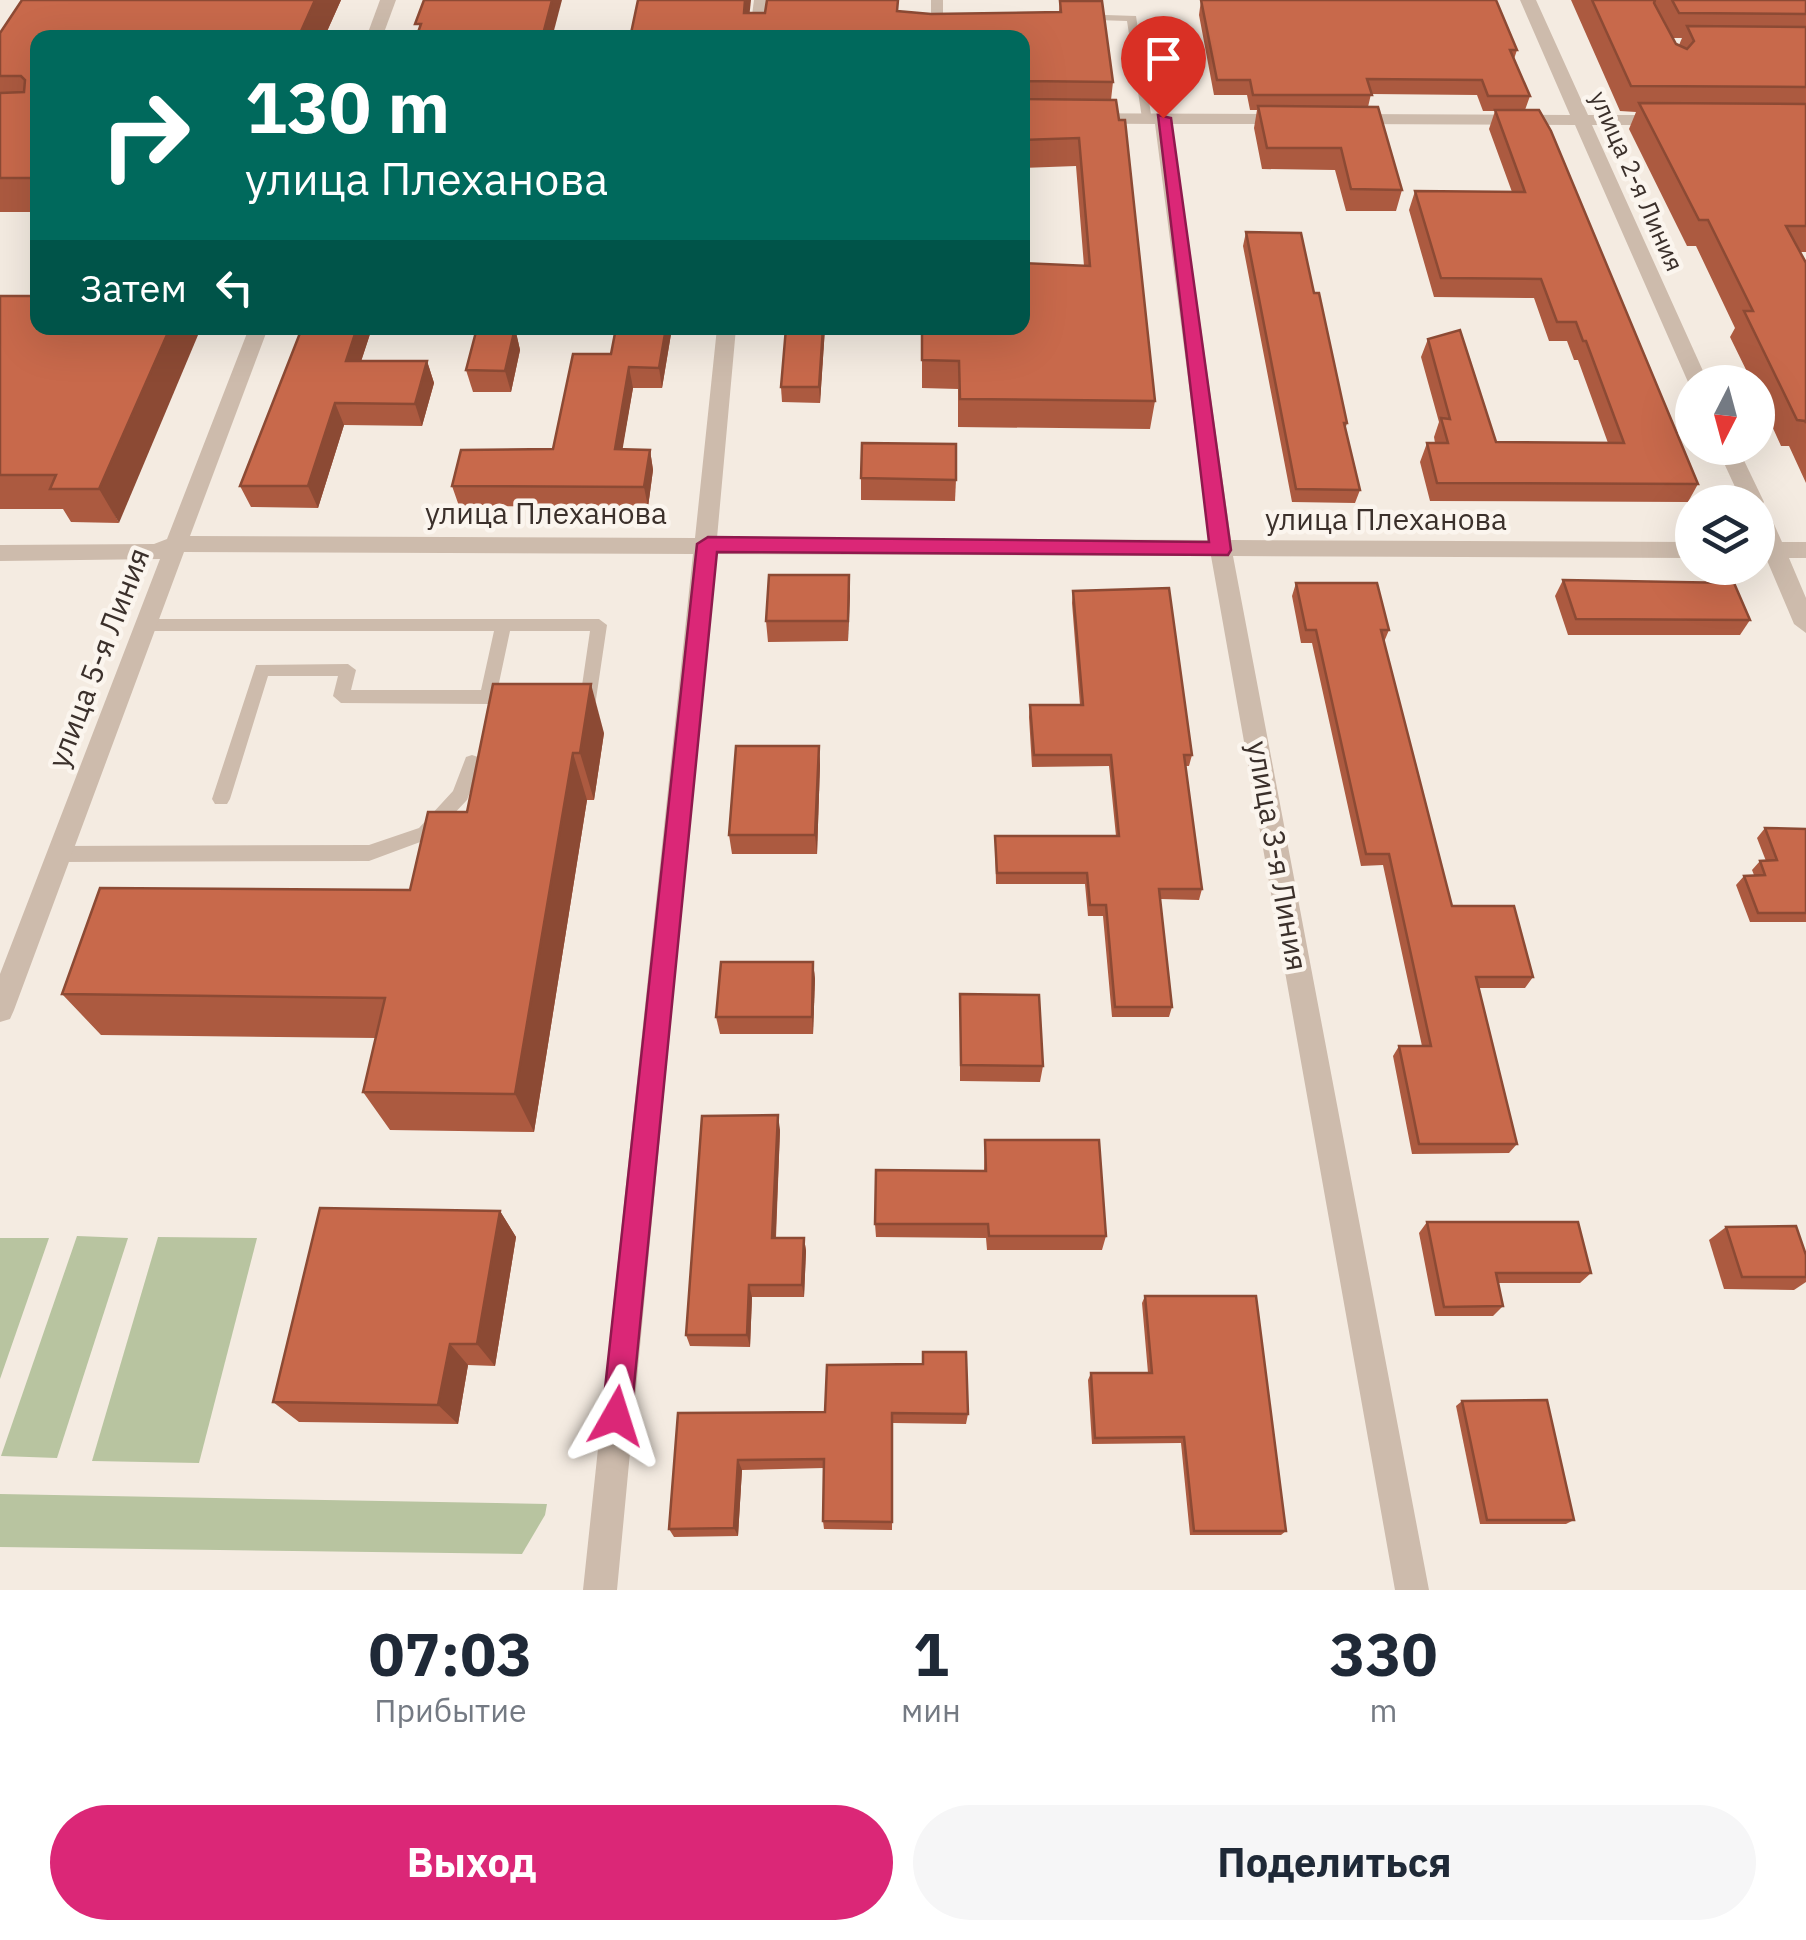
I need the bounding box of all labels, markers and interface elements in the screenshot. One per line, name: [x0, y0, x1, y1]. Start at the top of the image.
pin: [1121, 16, 1206, 119]
icon: arrive: [1136, 31, 1191, 86]
text: 130 m: [245, 61, 450, 152]
icon: right: [80, 70, 210, 200]
street label: улица 2-я Линия: [1583, 85, 1692, 276]
text: улица Плеханова: [245, 149, 608, 207]
icon: left: [207, 260, 262, 315]
text: Затем: [80, 263, 187, 312]
north arrow: [1675, 365, 1775, 465]
map controls: [1675, 365, 1775, 585]
button: layers: [1675, 485, 1775, 585]
street label: улица Плеханова: [425, 493, 667, 532]
street label: улица Плеханова: [1265, 499, 1507, 538]
street label: улица 5-я Линия: [38, 542, 158, 773]
street label: улица 3-я Линия: [1239, 738, 1318, 974]
position arrow: [564, 1364, 668, 1468]
text: 07:03: [369, 1614, 532, 1693]
text: 1: [913, 1614, 949, 1693]
text: 330: [1329, 1614, 1437, 1693]
text: Прибытие: [374, 1689, 527, 1731]
text: мин: [901, 1689, 961, 1731]
text: m: [1369, 1689, 1397, 1731]
button: Выход: [50, 1805, 893, 1920]
button: Поделиться: [913, 1805, 1756, 1920]

